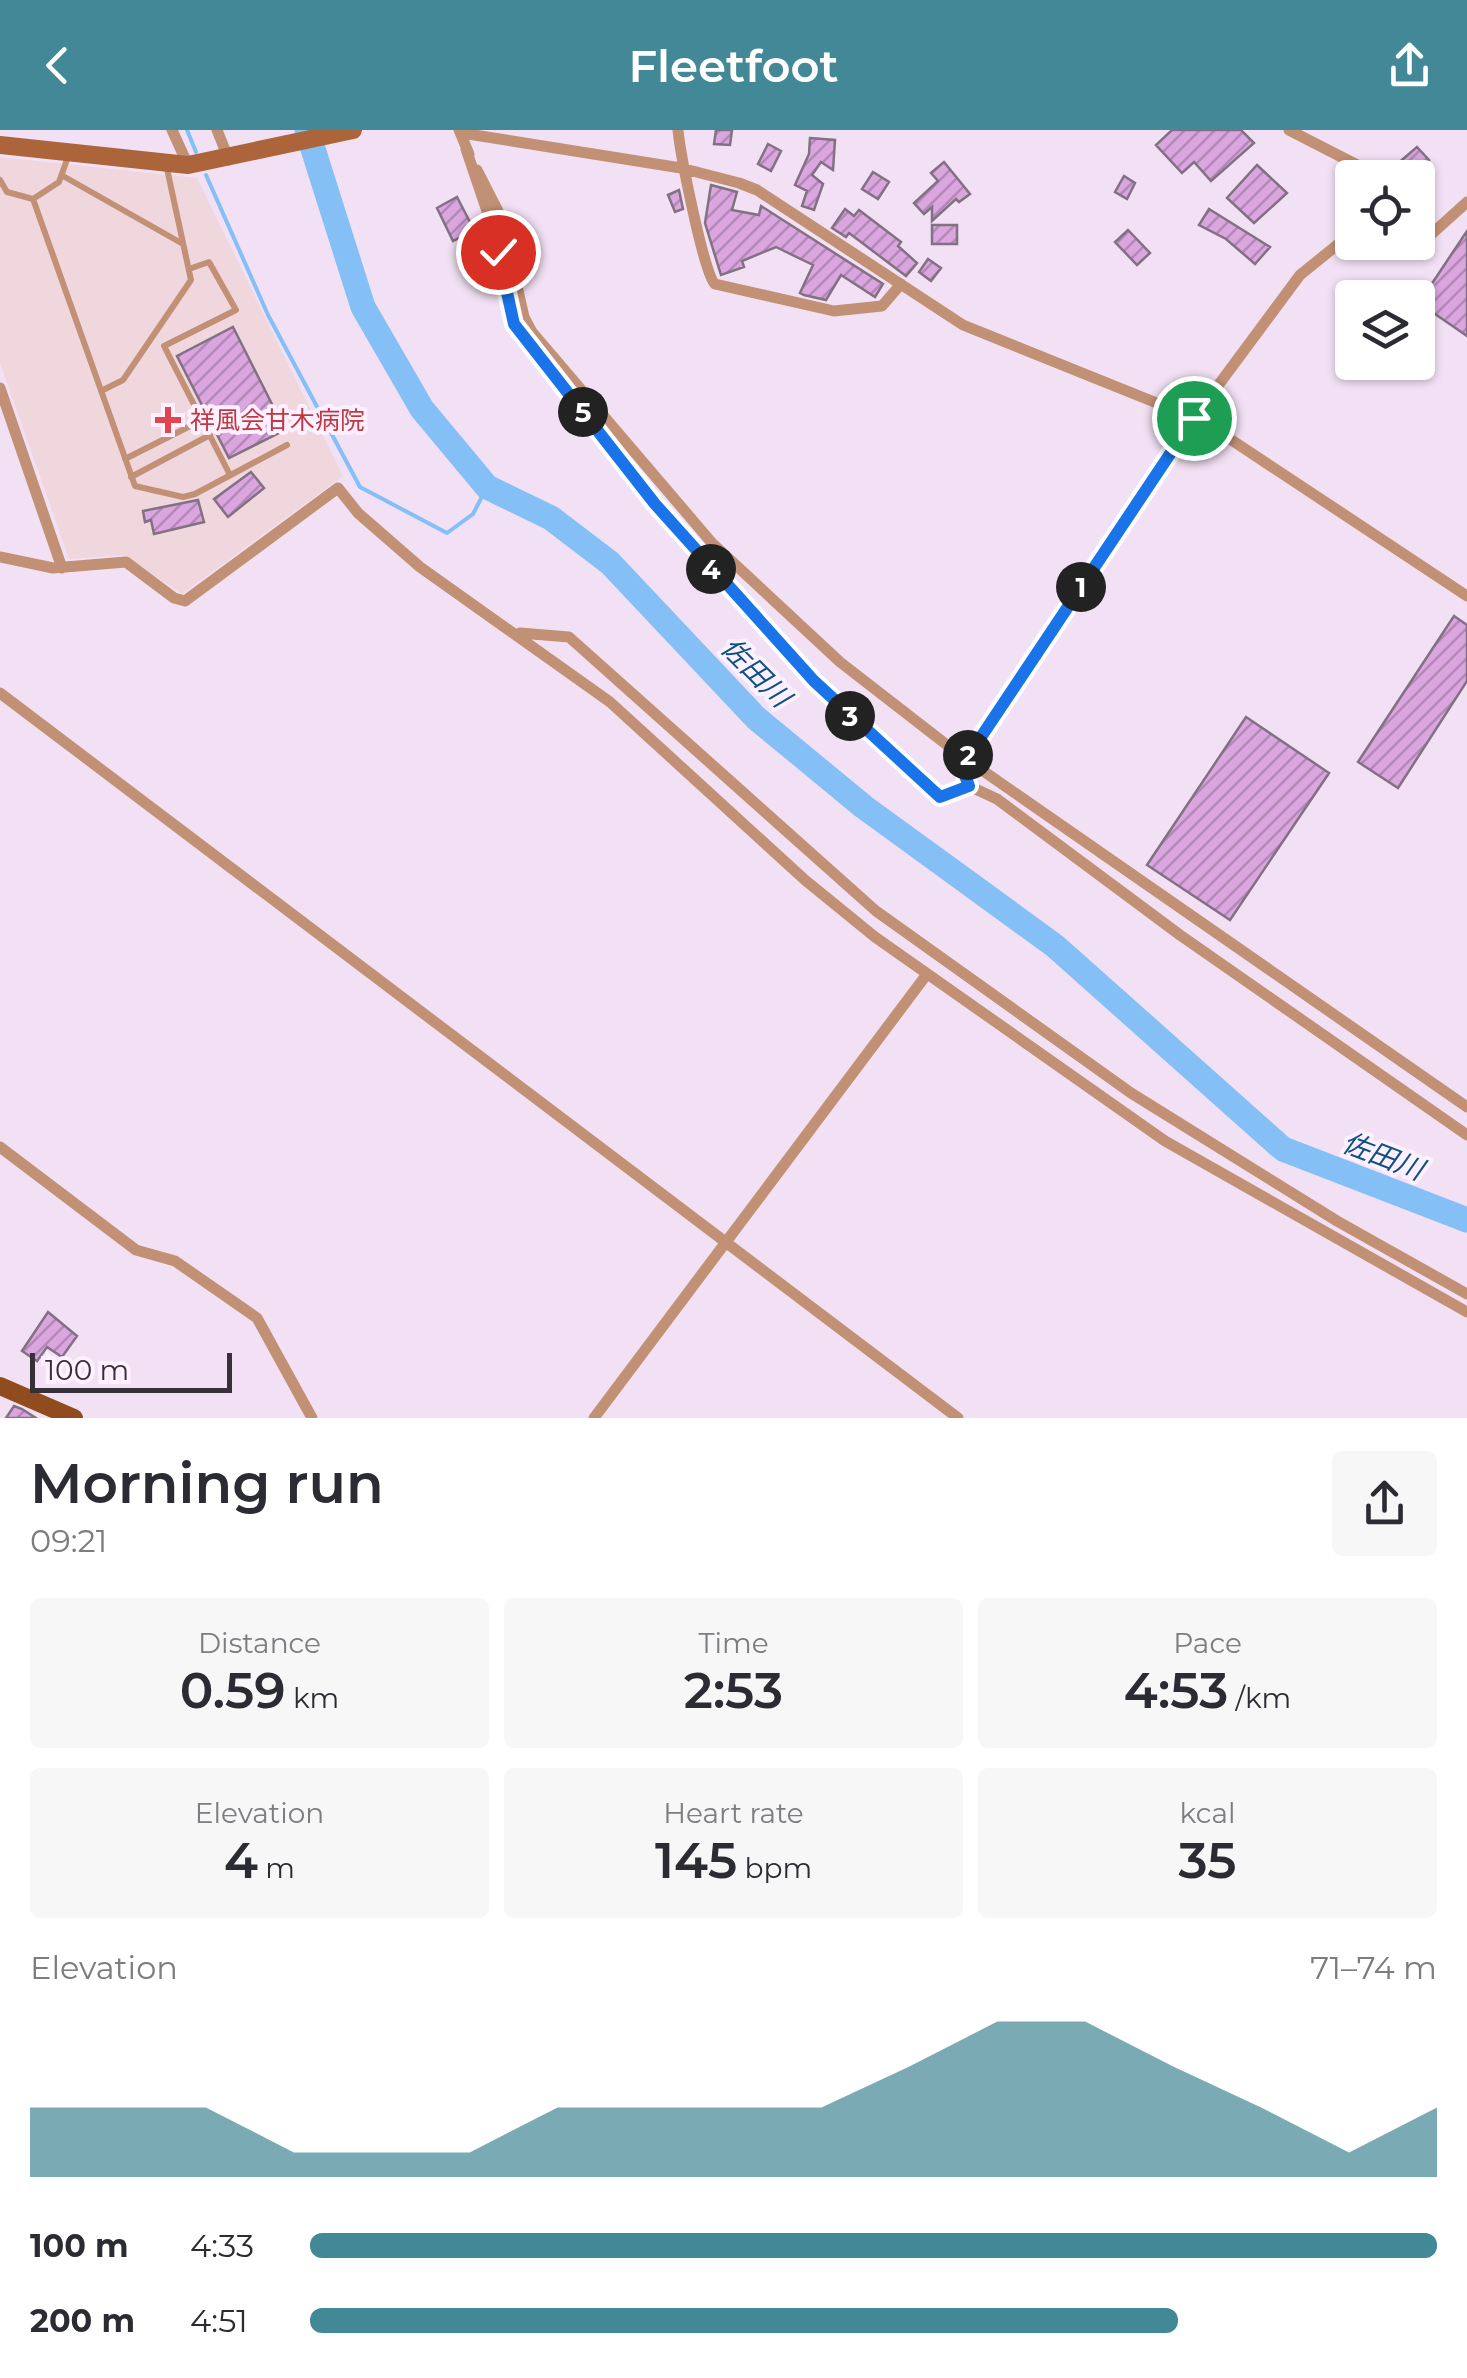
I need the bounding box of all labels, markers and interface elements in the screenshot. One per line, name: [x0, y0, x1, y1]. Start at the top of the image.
icon: back: [30, 38, 85, 93]
text: Fleetfoot: [628, 38, 839, 93]
icon: share: [1382, 38, 1437, 93]
map controls: [1335, 160, 1435, 380]
button: locate: [1335, 160, 1435, 260]
pin: [456, 210, 541, 295]
icon: check: [471, 225, 526, 280]
button: layers: [1335, 280, 1435, 380]
pin: [1152, 376, 1237, 461]
pin: 5: [558, 387, 608, 437]
icon: arrive: [1167, 391, 1222, 446]
text: 5: [575, 395, 591, 429]
place label: 祥風会甘木病院: [190, 405, 365, 435]
marker: 祥風会甘木病院: [155, 407, 181, 433]
pin: 4: [686, 544, 736, 594]
text: 4: [701, 552, 721, 586]
pin: 1: [1056, 562, 1106, 612]
text: 1: [1076, 570, 1086, 604]
water label: 佐田川: [714, 630, 800, 716]
pin: 3: [825, 691, 875, 741]
text: 3: [842, 699, 858, 733]
pin: 2: [943, 730, 993, 780]
text: 2: [960, 738, 976, 772]
water label: 佐田川: [1338, 1125, 1431, 1188]
scale bar: [30, 1348, 232, 1392]
text: 100 m: [45, 1353, 129, 1387]
text: Morning run: [30, 1450, 384, 1517]
button: share: [1332, 1451, 1437, 1556]
text: 09:21: [30, 1521, 107, 1560]
text: Distance: [198, 1626, 321, 1660]
text: Time: [698, 1626, 769, 1660]
text: Pace: [1173, 1626, 1242, 1660]
text: 0.59: [180, 1660, 286, 1721]
text: 2:53: [684, 1660, 783, 1721]
text: 4:53: [1124, 1660, 1228, 1721]
text: km: [286, 1681, 339, 1715]
text: /km: [1228, 1681, 1291, 1715]
text: Elevation: [195, 1796, 324, 1830]
text: Heart rate: [663, 1796, 804, 1830]
text: kcal: [1180, 1796, 1235, 1830]
text: 4: [224, 1830, 258, 1891]
text: 145: [655, 1830, 737, 1891]
text: 35: [1179, 1830, 1236, 1891]
text: m: [258, 1851, 295, 1885]
text: bpm: [737, 1851, 812, 1885]
text: Elevation: [30, 1948, 178, 1987]
text: 71–74 m: [1310, 1948, 1437, 1987]
text: 100 m: [30, 2226, 129, 2265]
text: 4:33: [190, 2226, 254, 2265]
text: 200 m: [30, 2301, 135, 2340]
text: 4:51: [190, 2301, 248, 2340]

